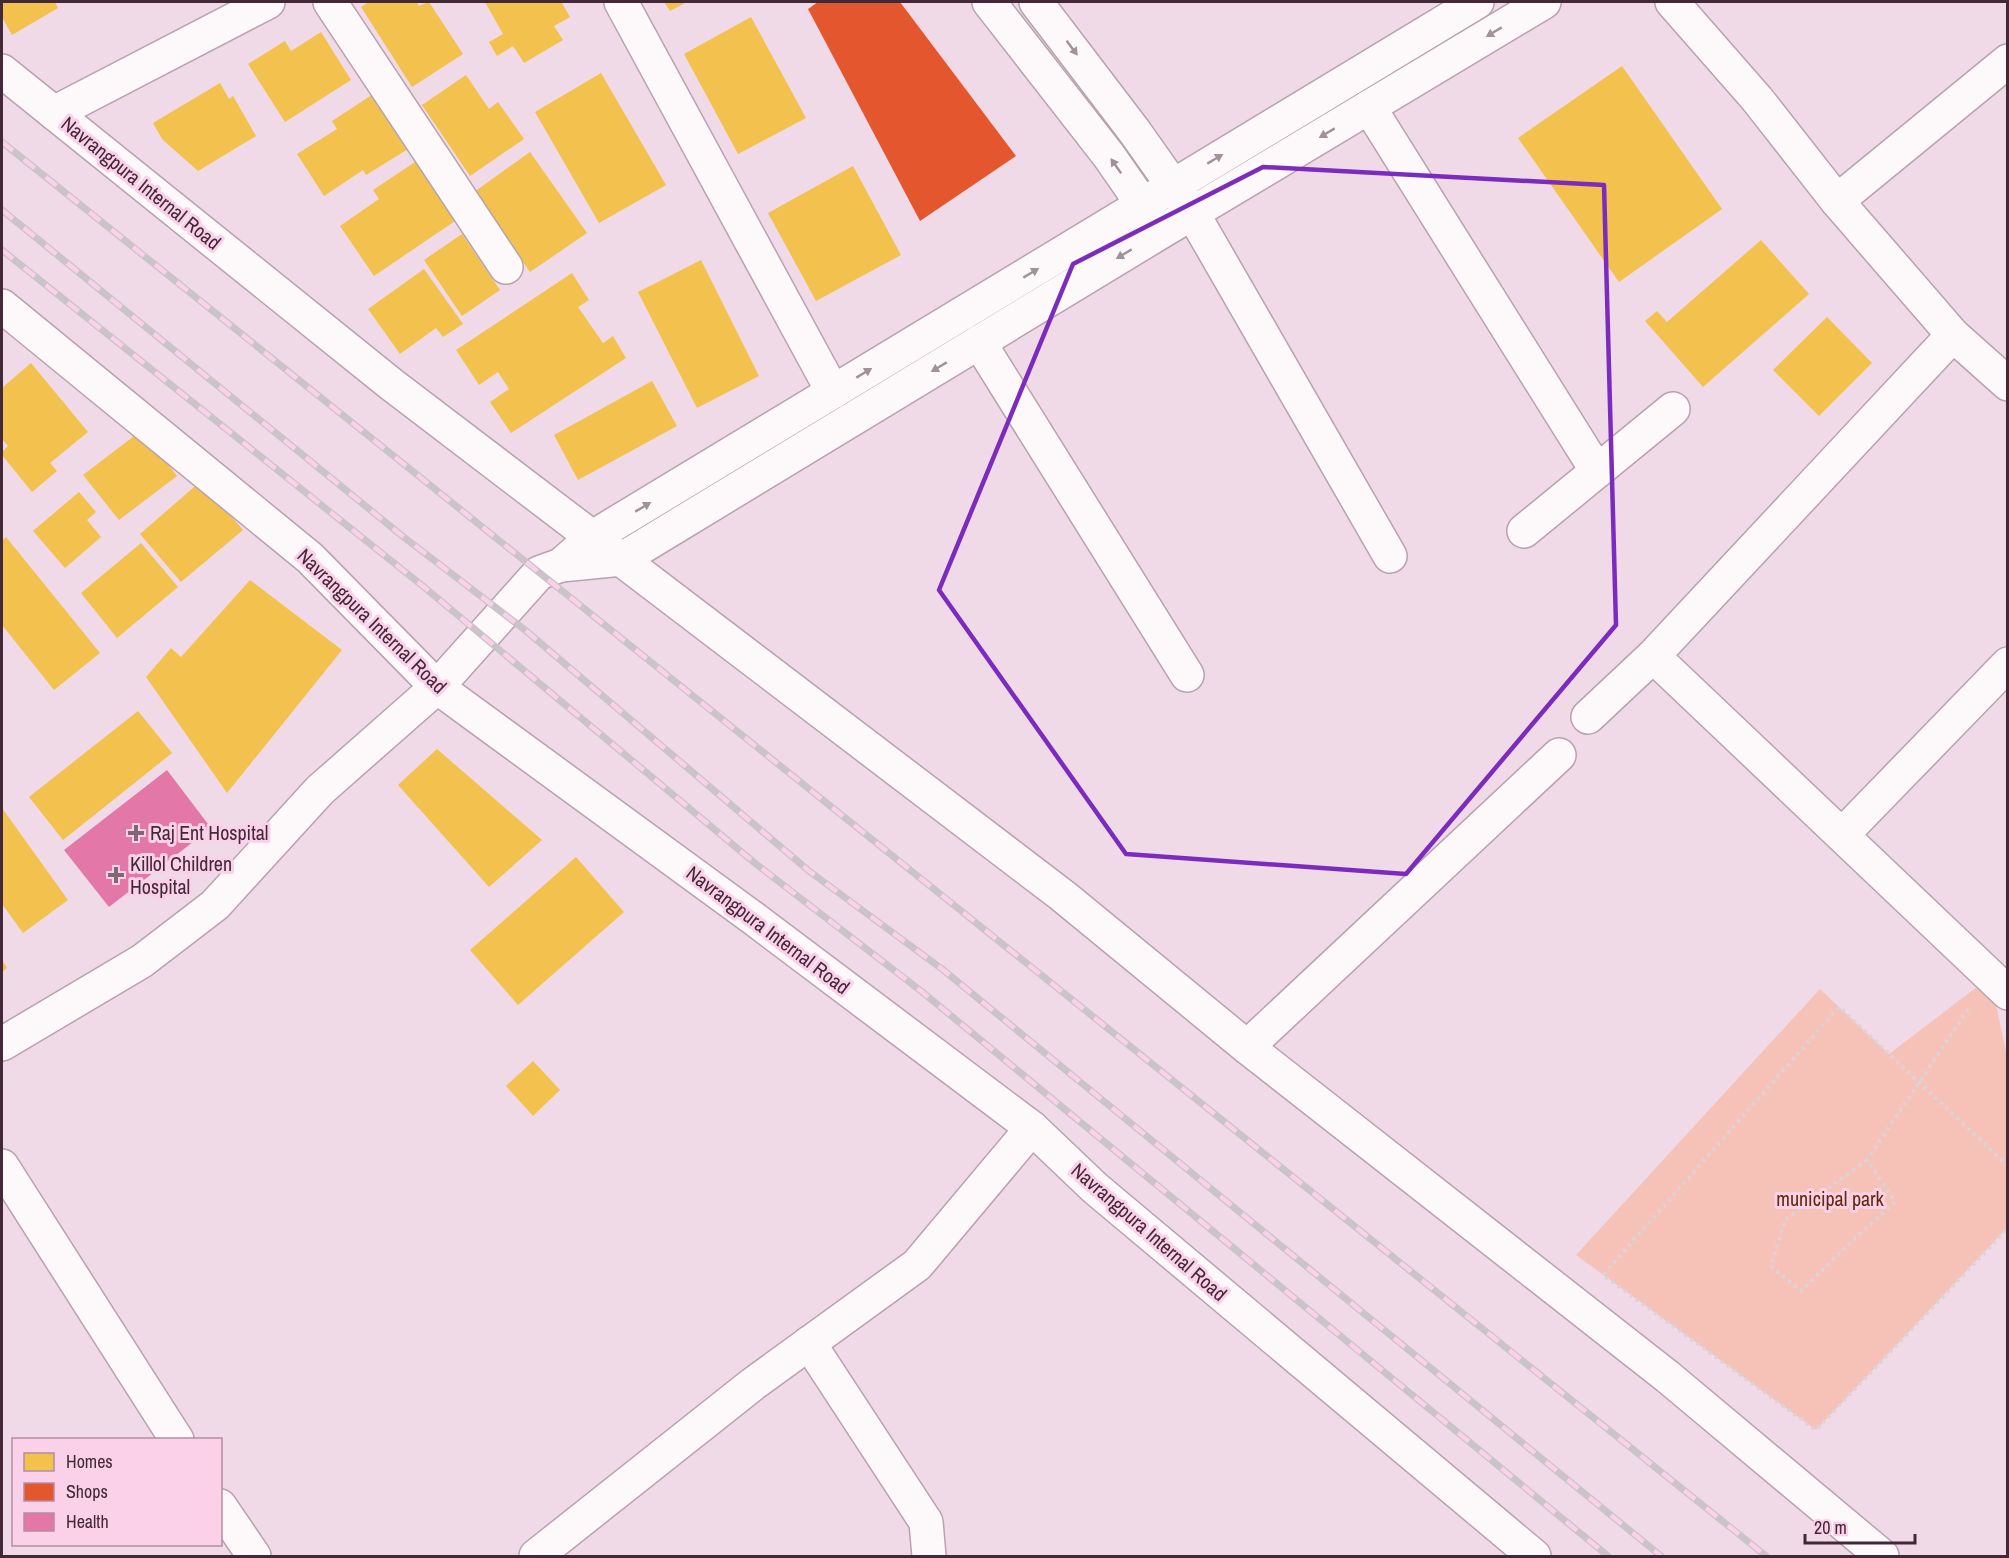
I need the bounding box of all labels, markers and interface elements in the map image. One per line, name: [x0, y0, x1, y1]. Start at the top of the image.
one-way arrow: [1486, 26, 1502, 37]
one-way arrow: [1065, 40, 1078, 56]
street label: Navrangpura Internal Road: [56, 110, 227, 255]
one-way arrow: [1319, 127, 1335, 138]
one-way arrow: [1207, 154, 1223, 165]
one-way arrow: [1110, 158, 1122, 174]
one-way arrow: [1115, 249, 1132, 259]
one-way arrow: [1023, 267, 1039, 278]
one-way arrow: [931, 361, 947, 372]
one-way arrow: [856, 368, 872, 379]
one-way arrow: [635, 501, 651, 512]
street label: Navrangpura Internal Road: [292, 542, 453, 699]
place label: Raj Ent Hospital: [150, 819, 269, 846]
marker: Raj Ent Hospital: [127, 824, 145, 842]
place label: Killol Children Hospital: [130, 850, 232, 900]
street label: Navrangpura Internal Road: [681, 859, 855, 1000]
marker: Killol Children Hospital: [107, 866, 125, 884]
street label: Navrangpura Internal Road: [1066, 1157, 1233, 1307]
park label: municipal park: [1776, 1185, 1885, 1212]
legend: [12, 1438, 222, 1546]
text: Homes: [66, 1449, 113, 1474]
text: Shops: [66, 1479, 108, 1504]
scale bar: [1805, 1507, 1914, 1545]
text: Health: [66, 1509, 109, 1534]
text: 20 m: [1814, 1515, 1847, 1540]

